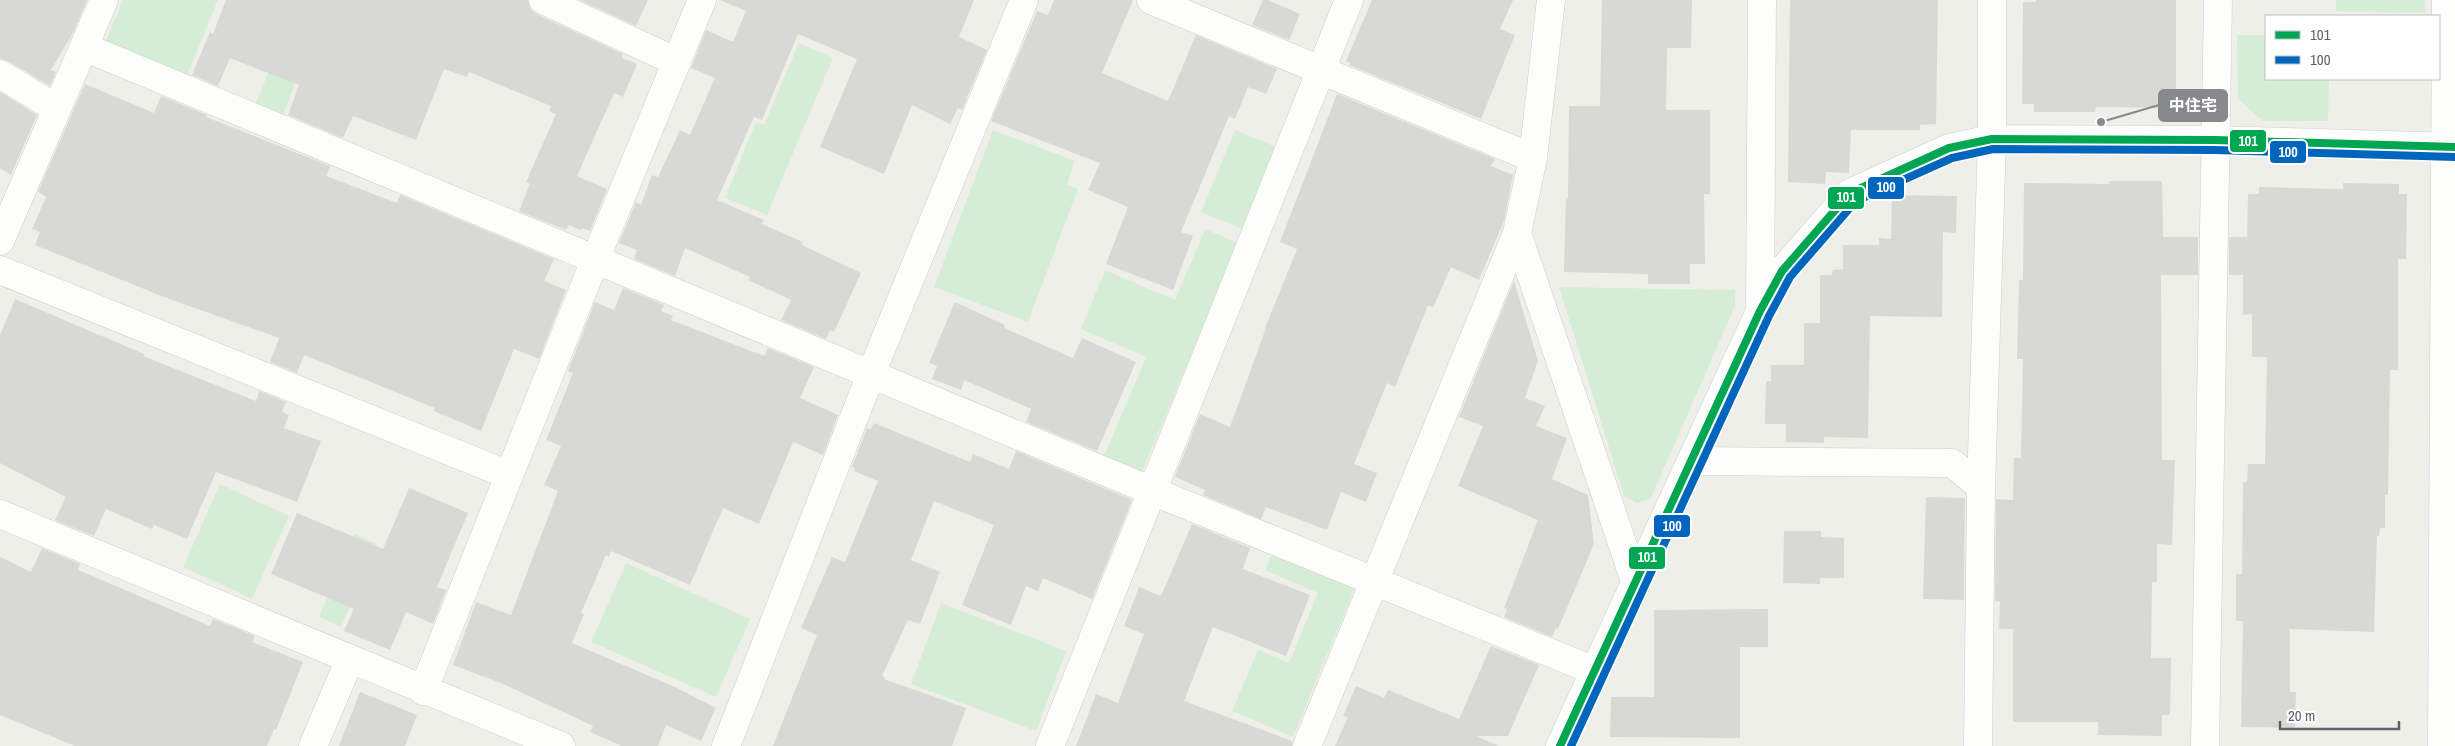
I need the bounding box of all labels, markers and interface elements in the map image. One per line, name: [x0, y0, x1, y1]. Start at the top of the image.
legend: [2265, 15, 2440, 80]
text: 101: [2310, 24, 2331, 45]
text: 100: [2310, 49, 2331, 70]
callout: 中住宅: [2159, 90, 2227, 121]
text: 中住宅: [2169, 94, 2217, 116]
line badge: 101: [2229, 129, 2267, 153]
text: 101: [2238, 132, 2258, 150]
line badge: 100: [2269, 140, 2307, 164]
text: 100: [2278, 143, 2298, 161]
line badge: 100: [1867, 176, 1905, 200]
text: 100: [1876, 178, 1896, 196]
line badge: 101: [1827, 186, 1865, 210]
text: 101: [1836, 188, 1856, 206]
line badge: 100: [1653, 514, 1691, 538]
text: 100: [1662, 517, 1682, 535]
line badge: 101: [1628, 546, 1666, 570]
text: 101: [1637, 548, 1657, 566]
scale bar: [2280, 698, 2399, 730]
text: 20 m: [2288, 705, 2315, 726]

